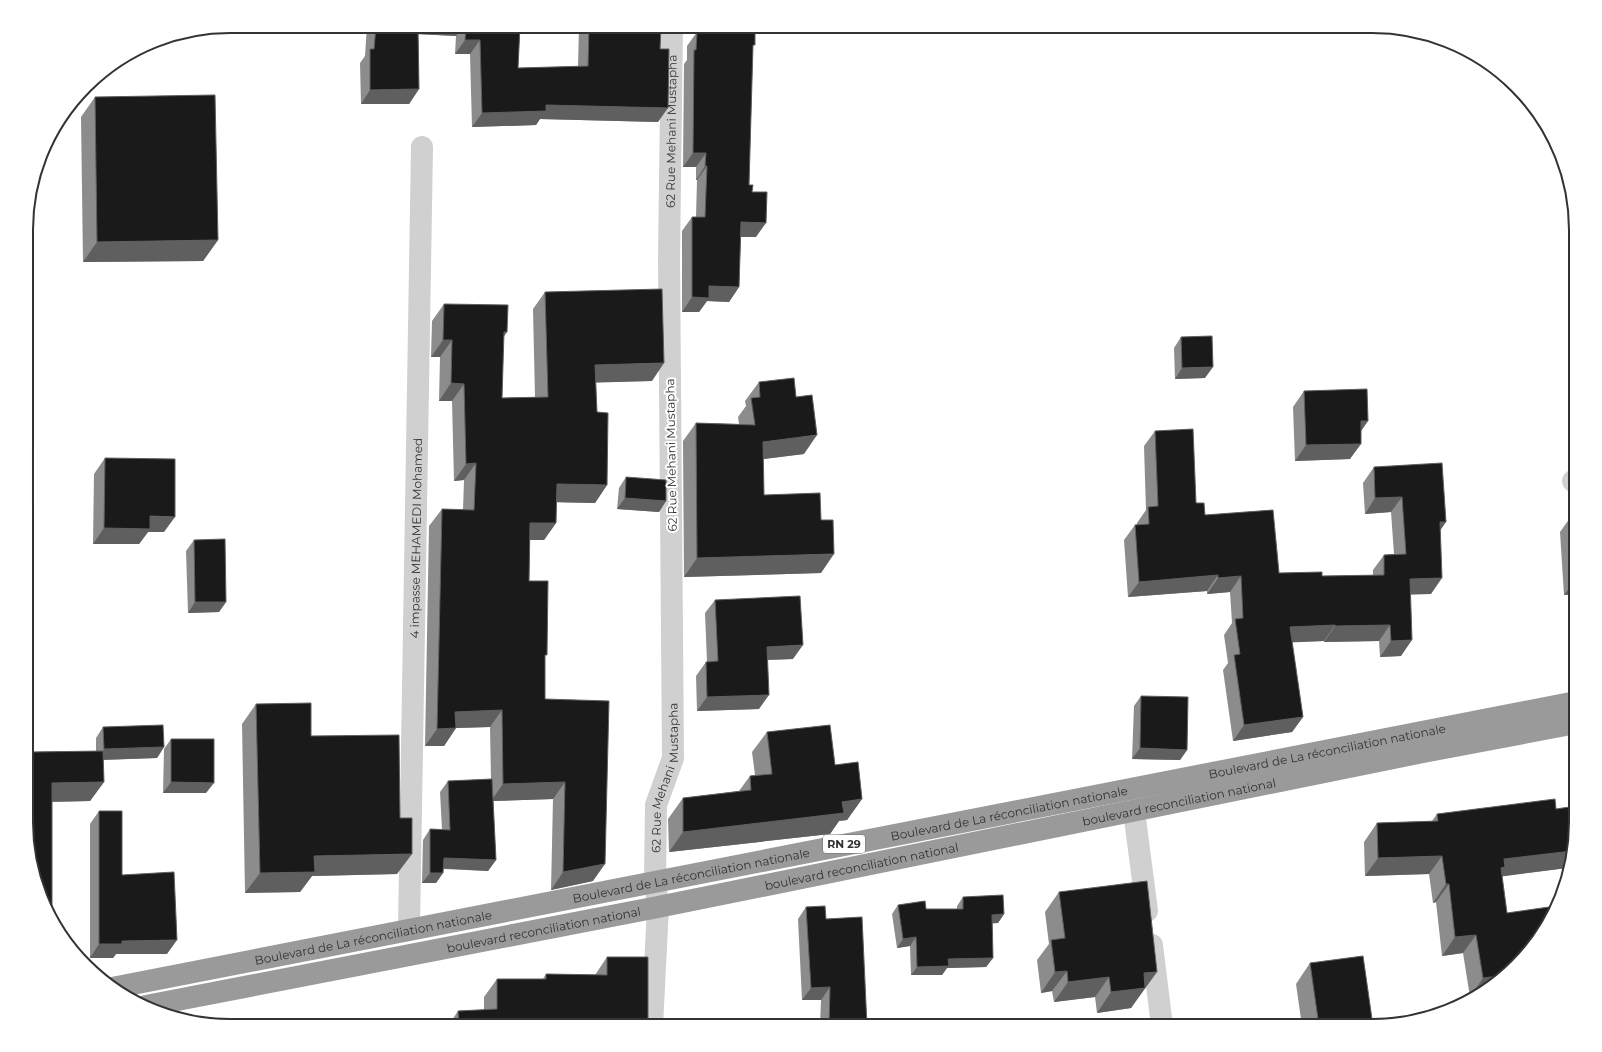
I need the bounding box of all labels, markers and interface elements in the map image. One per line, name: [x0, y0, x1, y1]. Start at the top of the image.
street label: 62 Rue Mehani Mustapha: [662, 55, 679, 208]
street label: 62 Rue Mehani Mustapha: [662, 378, 680, 532]
street label: 4 impasse MEHAMEDI Mohamed: [406, 438, 425, 639]
street label: 62 Rue Mehani Mustapha: [648, 703, 681, 853]
street label: Boulevard de La réconciliation nationale: [1207, 720, 1447, 781]
street label: boulevard reconciliation national: [1081, 775, 1277, 828]
street label: Boulevard de La réconciliation nationale: [889, 782, 1129, 843]
road number: RN 29: [823, 835, 865, 853]
street label: boulevard reconciliation national: [763, 839, 960, 893]
street label: Boulevard de La réconciliation nationale: [571, 844, 811, 905]
street label: boulevard reconciliation national: [445, 903, 642, 955]
street label: Boulevard de La réconciliation nationale: [253, 906, 493, 968]

